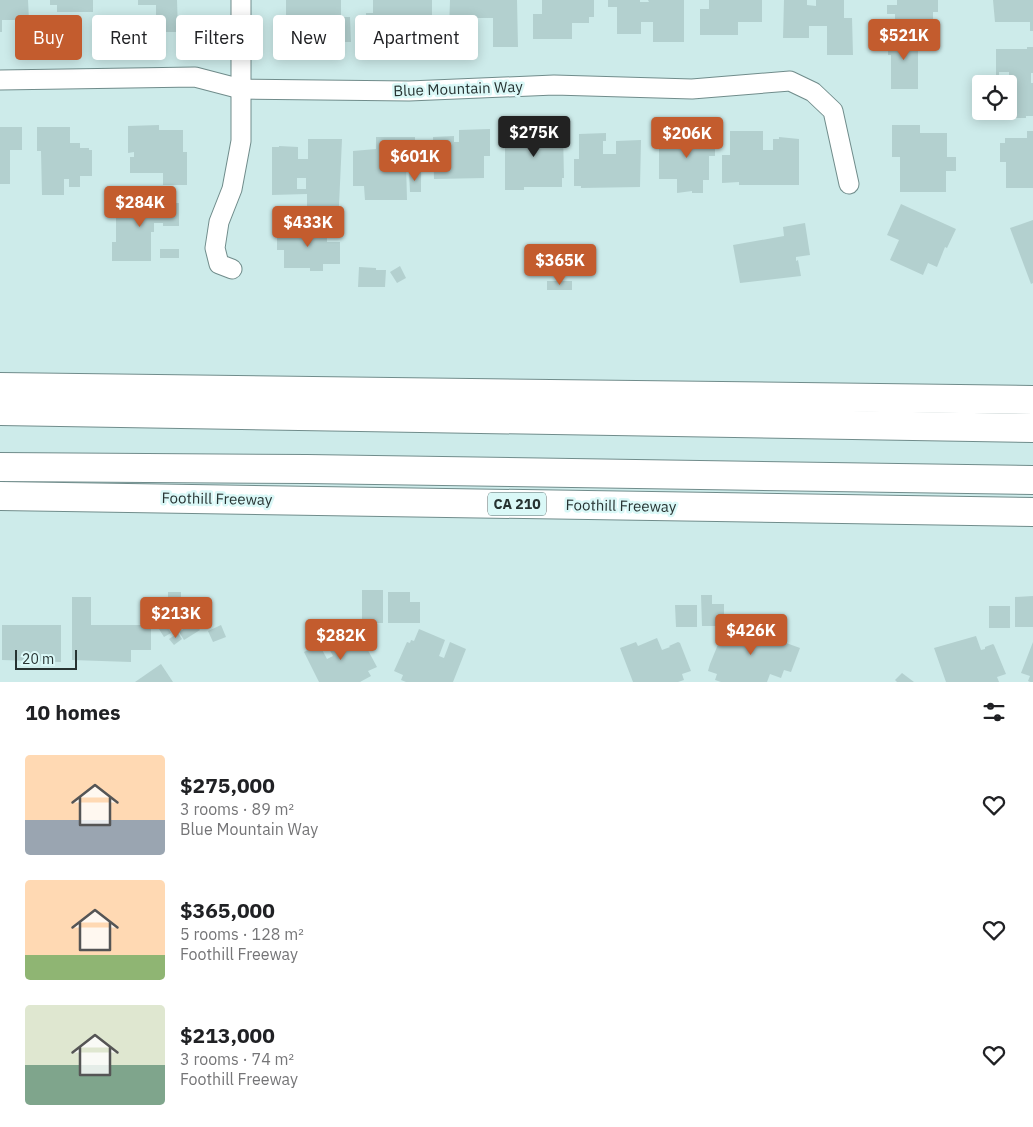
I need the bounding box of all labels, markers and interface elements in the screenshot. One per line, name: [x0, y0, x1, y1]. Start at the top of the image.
chip: Buy: [15, 15, 82, 60]
chip: Rent: [92, 15, 166, 60]
chip: Filters: [176, 15, 263, 60]
chip: New: [273, 15, 345, 60]
chip: Apartment: [355, 15, 478, 60]
pin: $521K: [869, 18, 939, 61]
text: $521K: [879, 25, 929, 45]
map controls: [972, 75, 1017, 120]
button: locate: [972, 75, 1017, 120]
street label: Blue Mountain Way: [393, 77, 524, 100]
pin: $275K: [499, 116, 569, 158]
pin: $206K: [652, 116, 722, 159]
text: $275K: [509, 122, 559, 142]
text: $206K: [662, 123, 712, 143]
pin: $601K: [380, 140, 450, 182]
text: $601K: [390, 146, 440, 166]
pin: $284K: [105, 186, 175, 228]
text: $284K: [115, 192, 165, 212]
pin: $433K: [273, 206, 343, 248]
text: $433K: [283, 212, 333, 232]
pin: $365K: [525, 244, 595, 286]
text: $365K: [535, 250, 585, 270]
street label: Foothill Freeway: [162, 488, 273, 509]
road number: CA 210: [488, 492, 546, 516]
street label: Foothill Freeway: [566, 495, 677, 516]
pin: $213K: [141, 596, 211, 639]
text: $213K: [151, 603, 201, 623]
pin: $426K: [716, 614, 786, 656]
pin: $282K: [306, 618, 376, 661]
text: $426K: [726, 620, 776, 640]
text: $282K: [316, 625, 366, 645]
scale bar: [15, 647, 78, 670]
text: 20 m: [22, 650, 54, 668]
text: 10 homes: [25, 698, 121, 726]
icon: filters: [980, 698, 1008, 726]
text: $275,000: [180, 771, 275, 799]
icon: home: [65, 775, 125, 835]
icon: heart: [980, 791, 1008, 819]
text: 3 rooms · 89 m²: [180, 799, 294, 819]
text: Blue Mountain Way: [180, 819, 318, 839]
text: $365,000: [180, 896, 275, 924]
icon: home: [65, 900, 125, 960]
icon: heart: [980, 916, 1008, 944]
text: 5 rooms · 128 m²: [180, 924, 304, 944]
text: Foothill Freeway: [180, 944, 298, 964]
text: $213,000: [180, 1021, 275, 1049]
icon: home: [65, 1025, 125, 1085]
icon: heart: [980, 1041, 1008, 1069]
text: 3 rooms · 74 m²: [180, 1049, 294, 1069]
text: Foothill Freeway: [180, 1069, 298, 1089]

